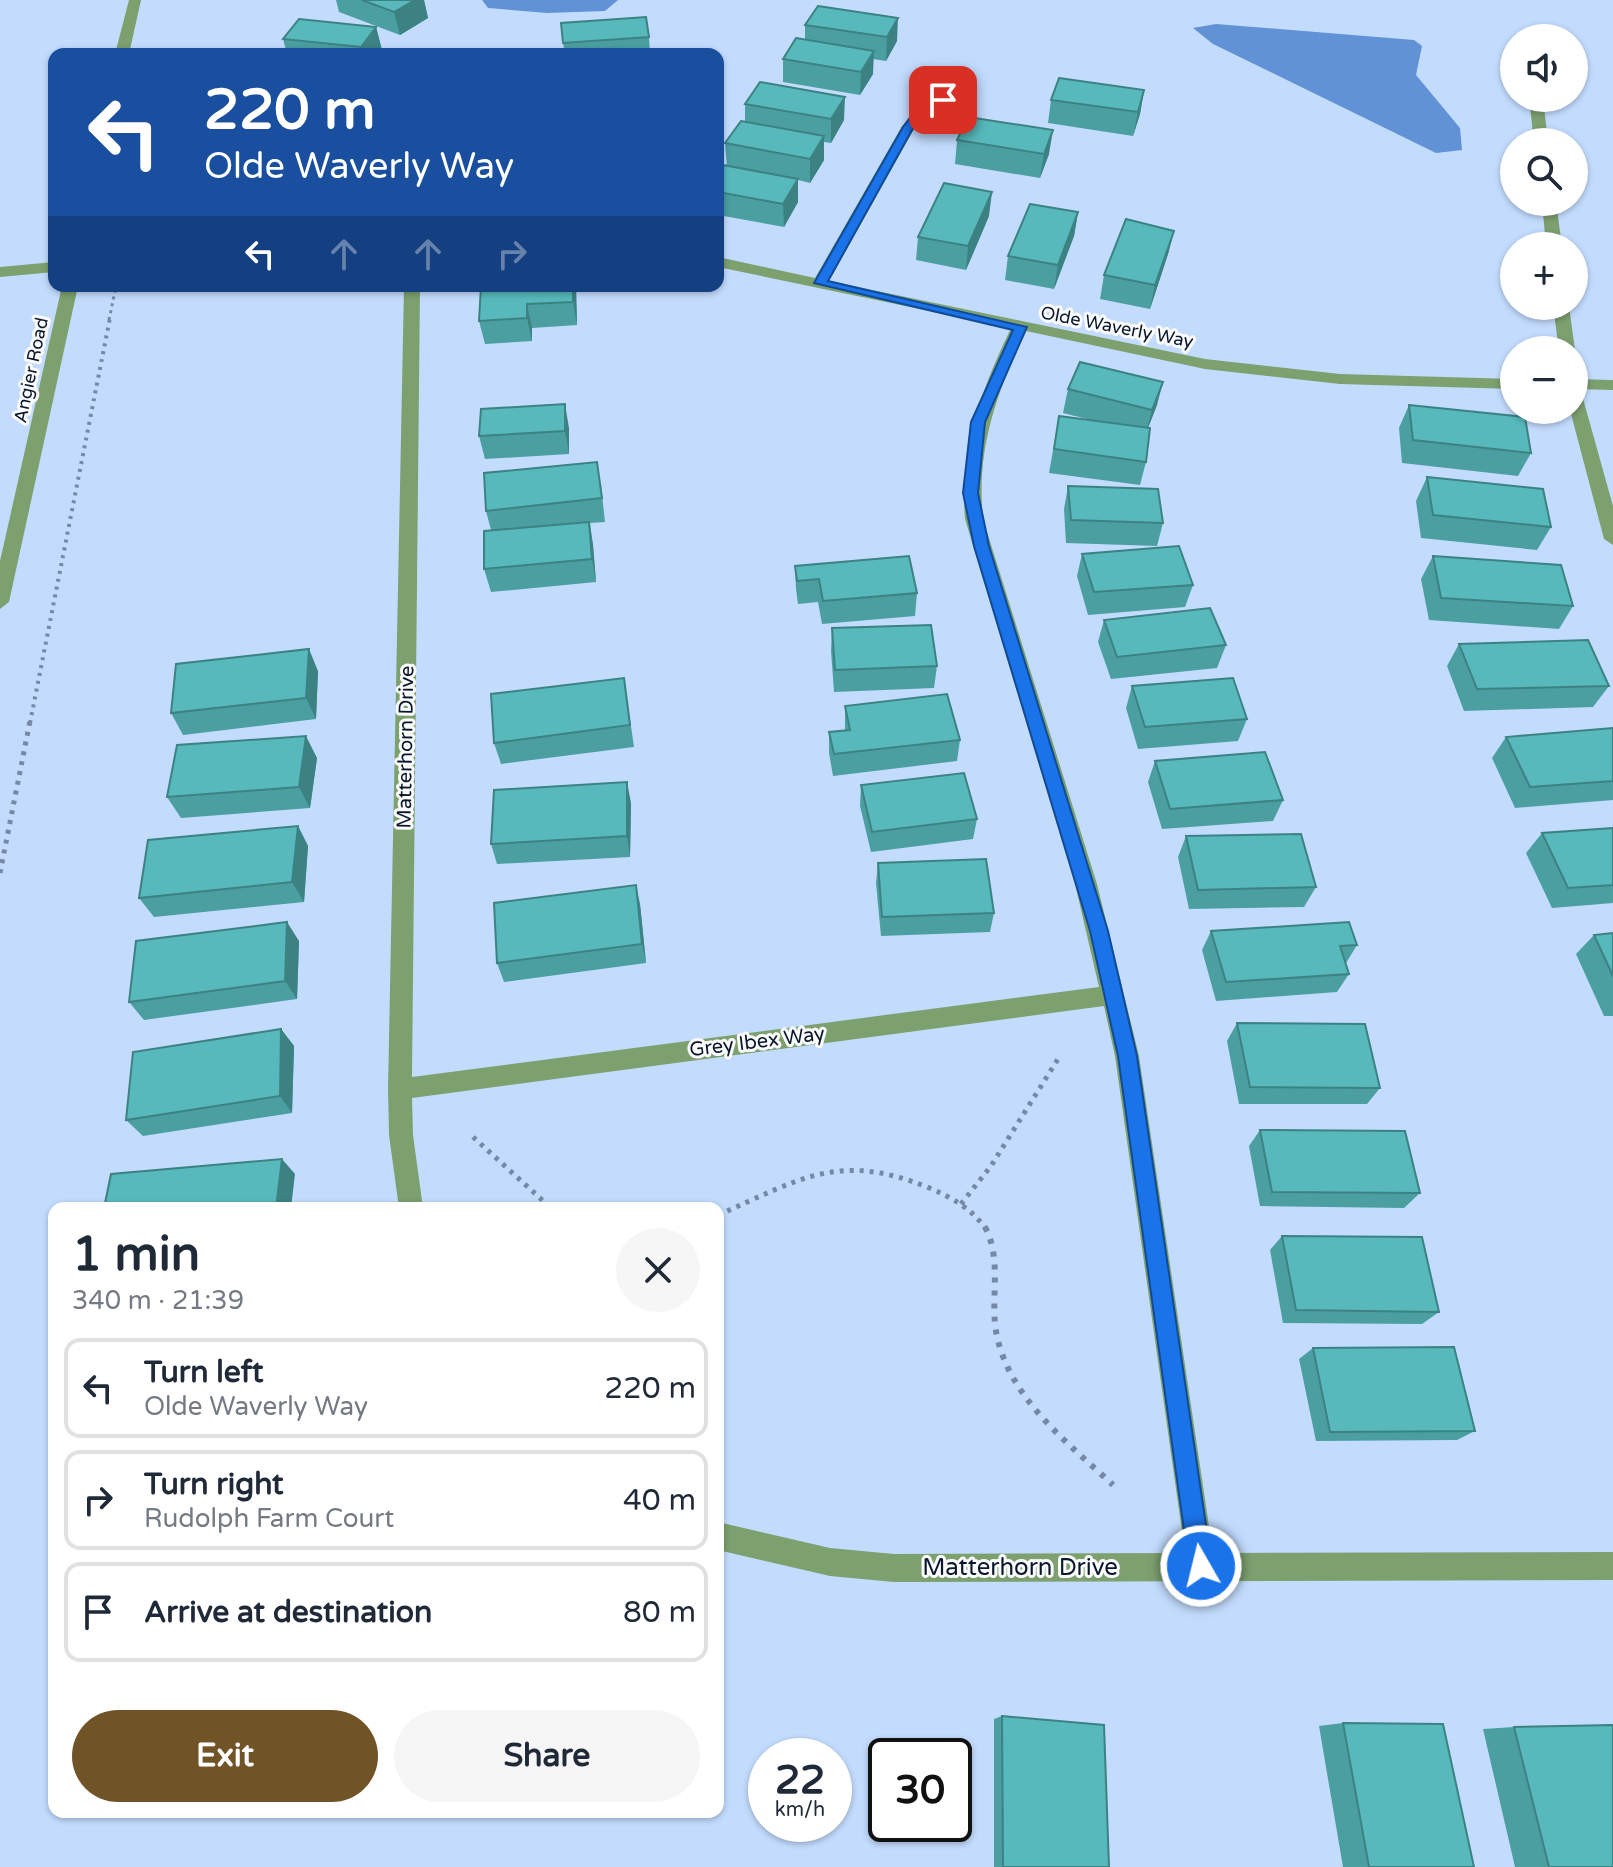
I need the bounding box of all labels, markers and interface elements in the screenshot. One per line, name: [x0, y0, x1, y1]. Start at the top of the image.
map controls: [1500, 24, 1588, 424]
button: sound: [1500, 24, 1588, 112]
pin: [909, 66, 977, 134]
text: 220 m: [204, 77, 375, 144]
icon: arrive: [921, 78, 965, 122]
icon: left: [72, 80, 176, 184]
button: search: [1500, 128, 1588, 216]
text: Olde Waverly Way: [204, 145, 514, 188]
icon: left: [238, 232, 282, 276]
icon: ahead: [322, 232, 366, 276]
icon: ahead: [406, 232, 450, 276]
icon: right: [490, 232, 534, 276]
button: +: [1500, 232, 1588, 320]
street label: Olde Waverly Way: [1039, 301, 1196, 353]
street label: Angier Road: [9, 315, 53, 425]
button: −: [1500, 336, 1588, 424]
street label: Matterhorn Drive: [393, 665, 419, 829]
street label: Grey Ibex Way: [688, 1022, 826, 1062]
text: 1 min: [72, 1226, 200, 1284]
button: close: [616, 1228, 700, 1312]
text: 340 m · 21:39: [72, 1285, 244, 1316]
text: Turn left: [144, 1354, 263, 1391]
icon: left: [76, 1366, 120, 1410]
text: 220 m: [604, 1370, 696, 1407]
text: Olde Waverly Way: [144, 1391, 368, 1422]
text: Turn right: [144, 1466, 284, 1503]
icon: right: [76, 1478, 120, 1522]
text: 40 m: [623, 1482, 696, 1519]
text: Rudolph Farm Court: [144, 1503, 394, 1534]
position arrow: [1159, 1524, 1243, 1608]
street label: Matterhorn Drive: [922, 1553, 1118, 1582]
icon: arrive: [76, 1590, 120, 1634]
text: Arrive at destination: [144, 1594, 432, 1631]
text: 80 m: [623, 1594, 696, 1631]
button: Exit: [72, 1710, 378, 1802]
button: Share: [394, 1710, 700, 1802]
speed limit sign: 30: [868, 1738, 972, 1842]
text: 22: [775, 1756, 825, 1804]
text: km/h: [775, 1798, 825, 1822]

